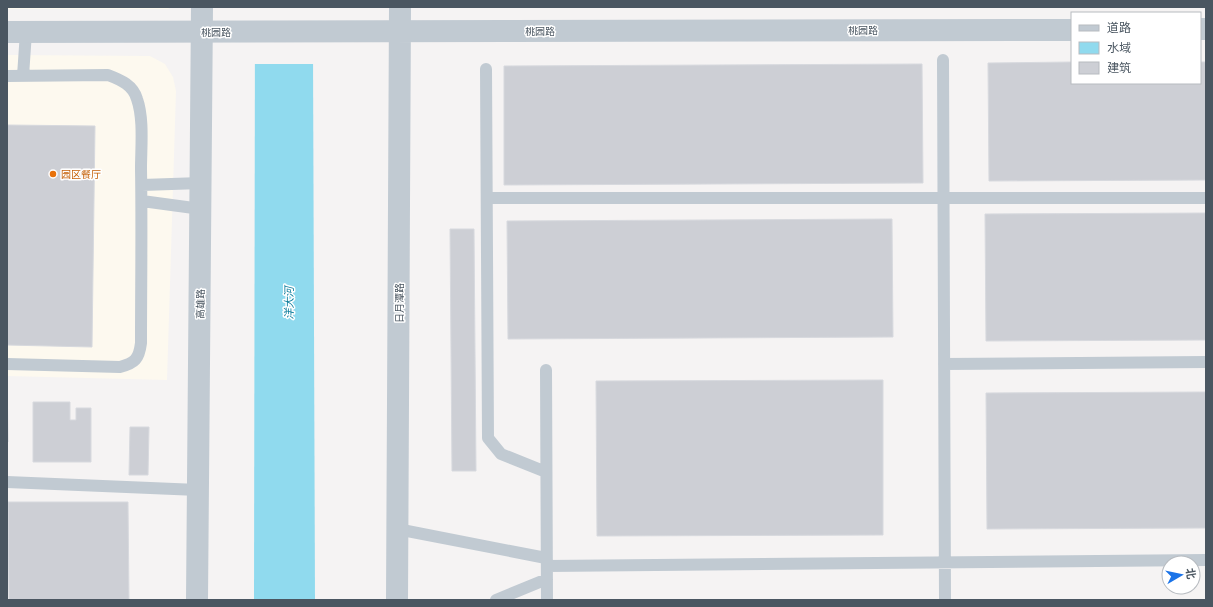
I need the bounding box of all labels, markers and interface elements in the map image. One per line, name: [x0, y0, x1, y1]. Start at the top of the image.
legend: [1071, 12, 1201, 84]
text: 道路: [1107, 20, 1131, 35]
street label: 桃园路: [848, 24, 878, 36]
street label: 桃园路: [525, 25, 555, 37]
street label: 桃园路: [201, 26, 231, 38]
text: 水域: [1107, 40, 1131, 55]
text: 建筑: [1107, 60, 1131, 75]
place label: 园区餐厅: [61, 168, 101, 180]
marker: 园区餐厅: [48, 169, 58, 179]
street label: 日月潭路: [393, 283, 405, 323]
water label: 洋大河: [282, 285, 295, 320]
street label: 高雄路: [194, 289, 206, 319]
north arrow: [1161, 555, 1201, 595]
text: 北: [1184, 567, 1199, 580]

